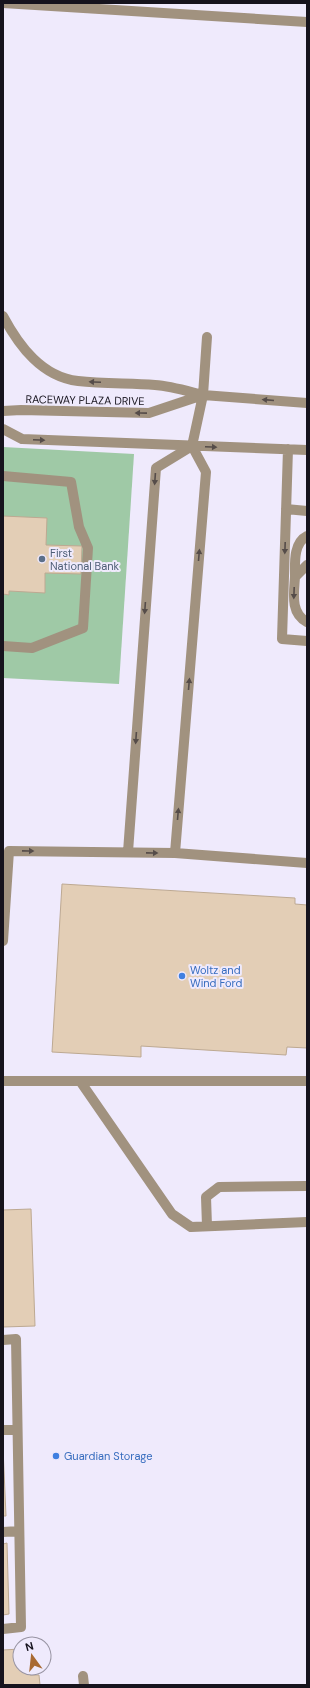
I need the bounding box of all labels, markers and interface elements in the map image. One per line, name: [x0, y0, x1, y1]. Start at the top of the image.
one-way arrow: [88, 379, 101, 385]
street label: RACEWAY PLAZA DRIVE: [25, 392, 145, 408]
one-way arrow: [262, 397, 274, 404]
one-way arrow: [134, 410, 147, 416]
one-way arrow: [33, 437, 46, 443]
one-way arrow: [205, 444, 218, 450]
one-way arrow: [151, 473, 158, 485]
one-way arrow: [282, 542, 288, 555]
place label: First National Bank: [50, 546, 120, 573]
one-way arrow: [196, 549, 203, 561]
marker: First National Bank: [37, 554, 47, 564]
one-way arrow: [291, 587, 297, 600]
one-way arrow: [142, 602, 149, 614]
one-way arrow: [185, 678, 192, 690]
one-way arrow: [133, 732, 140, 744]
one-way arrow: [175, 808, 182, 820]
one-way arrow: [22, 848, 35, 854]
one-way arrow: [146, 850, 159, 856]
place label: Woltz and Wind Ford: [190, 963, 242, 990]
marker: Woltz and Wind Ford: [177, 971, 187, 981]
place label: Guardian Storage: [64, 1449, 153, 1463]
marker: Guardian Storage: [51, 1451, 61, 1461]
north arrow: [12, 1636, 52, 1676]
text: N: [24, 1639, 35, 1654]

